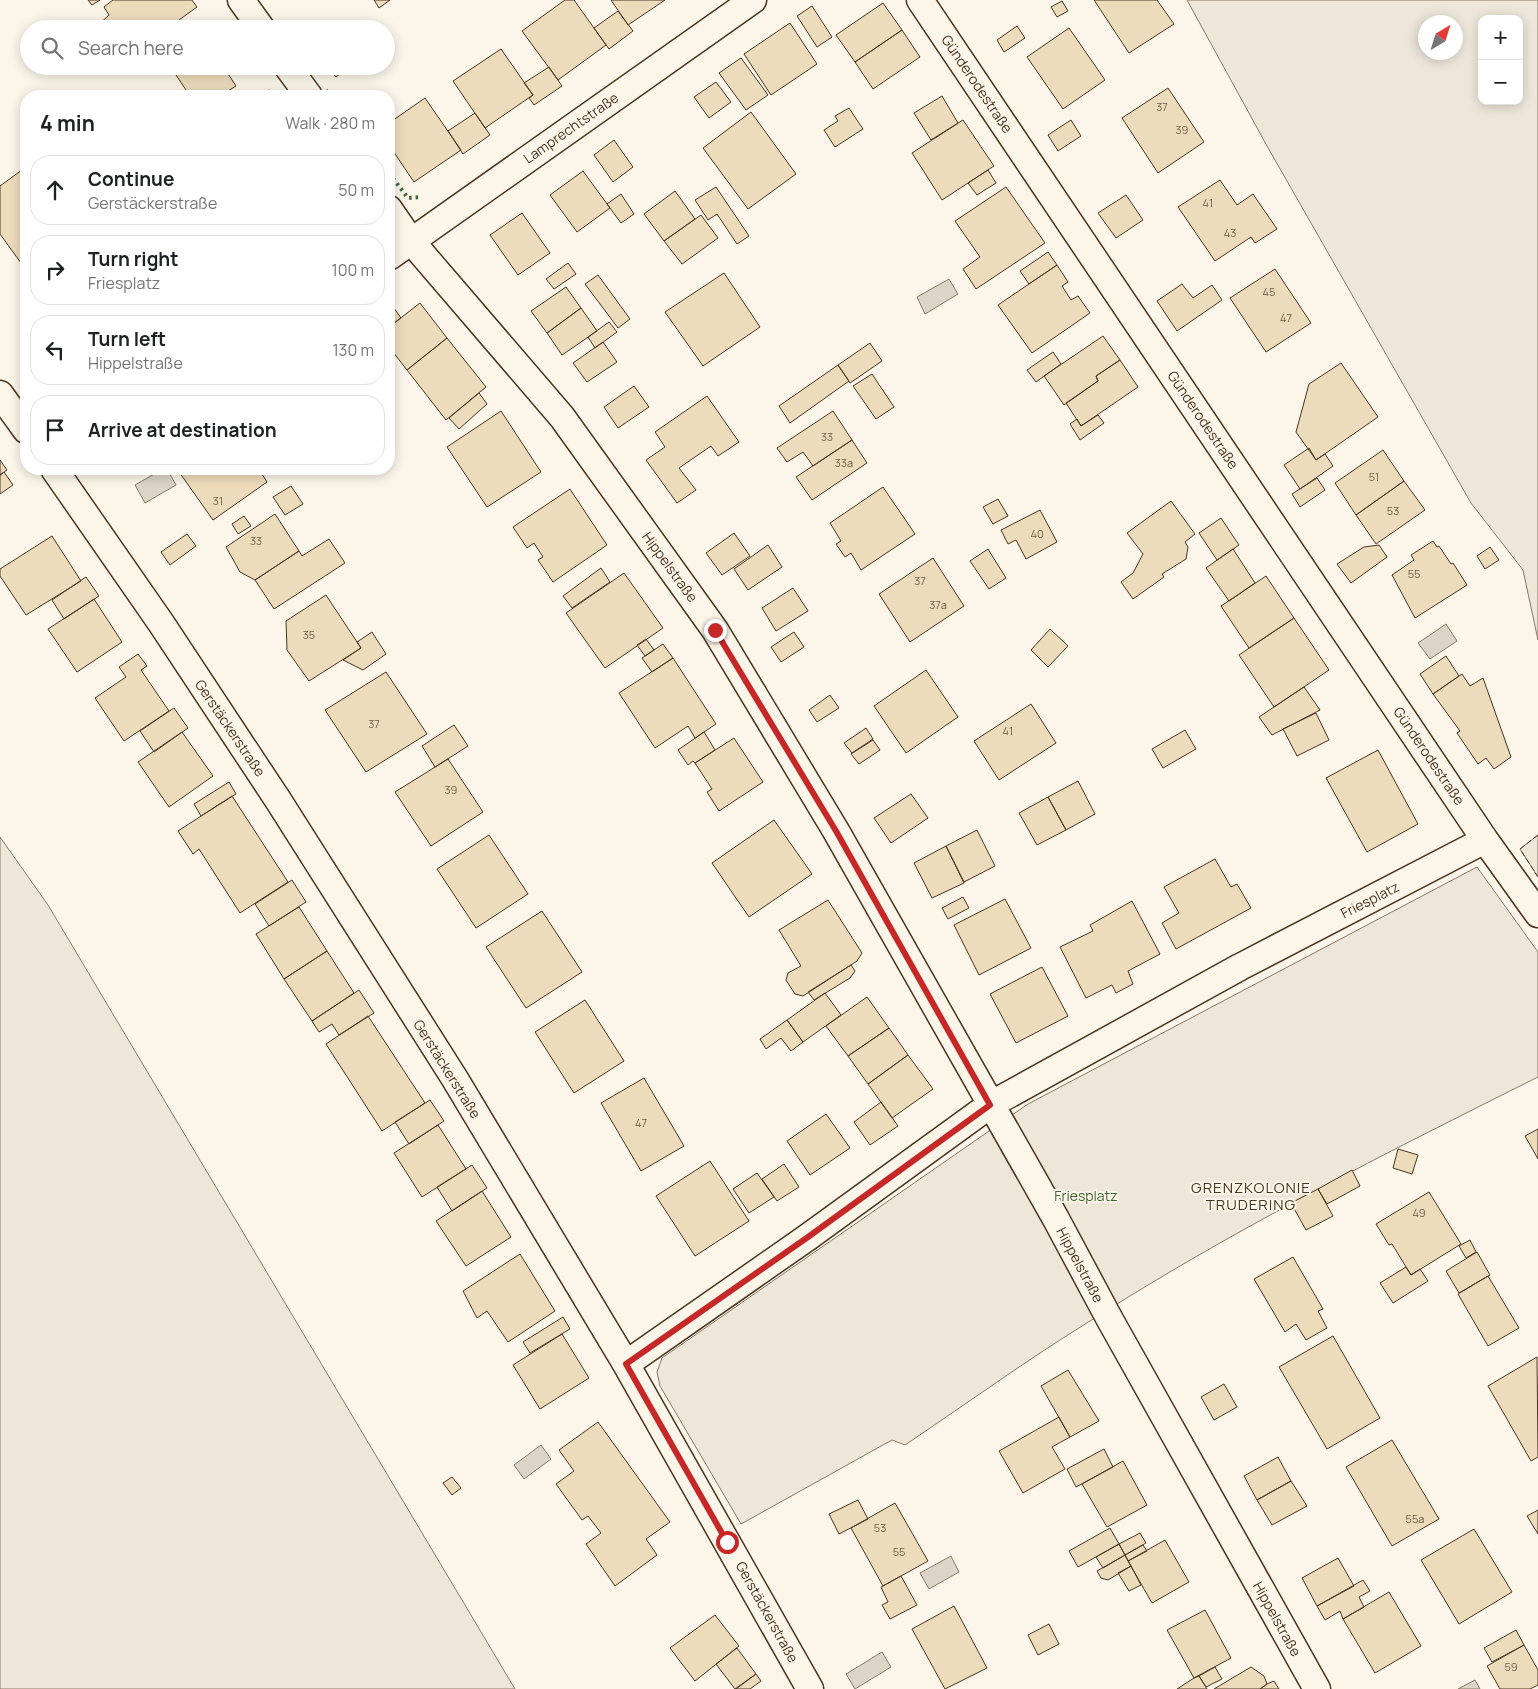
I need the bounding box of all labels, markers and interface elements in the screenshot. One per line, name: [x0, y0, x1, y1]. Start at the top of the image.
north arrow: [1418, 15, 1463, 60]
map controls: [1478, 15, 1523, 105]
button: +: [1478, 15, 1523, 60]
search box: [20, 20, 395, 75]
street label: Günderodestraße: [937, 31, 1017, 137]
icon: search: [38, 34, 66, 62]
text: Search here: [78, 35, 184, 61]
button: −: [1478, 60, 1523, 105]
street label: Lamprechtstraße: [519, 88, 622, 167]
house number: 37: [1156, 99, 1168, 114]
text: 4 min: [40, 109, 95, 137]
text: Walk · 280 m: [285, 112, 375, 134]
house number: 39: [1176, 122, 1189, 137]
text: Continue: [88, 166, 174, 192]
icon: ahead: [41, 176, 69, 204]
text: 50 m: [338, 179, 374, 201]
text: Gerstäckerstraße: [88, 192, 217, 214]
house number: 41: [1203, 195, 1213, 210]
house number: 43: [1224, 225, 1236, 240]
text: Turn right: [88, 246, 178, 272]
icon: right: [41, 256, 69, 284]
text: 100 m: [331, 259, 374, 281]
text: Friesplatz: [88, 272, 160, 294]
house number: 45: [1263, 284, 1275, 299]
house number: 47: [1280, 310, 1292, 325]
text: Turn left: [88, 326, 166, 352]
icon: left: [41, 336, 69, 364]
text: 130 m: [332, 339, 374, 361]
text: Hippelstraße: [88, 352, 183, 374]
street label: Günderodestraße: [1163, 367, 1243, 473]
icon: arrive: [41, 416, 69, 444]
text: Arrive at destination: [88, 417, 277, 443]
house number: 33: [821, 429, 833, 444]
house number: 33a: [835, 455, 853, 470]
house number: 51: [1369, 469, 1379, 484]
house number: 31: [213, 493, 223, 508]
house number: 53: [1387, 503, 1399, 518]
house number: 40: [1030, 526, 1044, 541]
street label: Hippelstraße: [638, 528, 702, 606]
house number: 33: [250, 533, 262, 548]
house number: 55: [1408, 566, 1420, 581]
house number: 37: [914, 573, 926, 588]
house number: 37a: [929, 597, 947, 612]
route end: [704, 619, 727, 642]
house number: 35: [303, 627, 315, 642]
street label: Gerstäckerstraße: [191, 676, 270, 780]
street label: Günderodestraße: [1389, 703, 1469, 809]
house number: 37: [368, 716, 380, 731]
house number: 41: [1003, 723, 1013, 738]
house number: 39: [445, 782, 458, 797]
street label: Friesplatz: [1337, 877, 1402, 922]
street label: Gerstäckerstraße: [409, 1016, 485, 1122]
house number: 47: [635, 1115, 647, 1130]
district label: GRENZKOLONIE TRUDERING: [1191, 1177, 1311, 1215]
park label: Friesplatz: [1054, 1186, 1118, 1205]
house number: 49: [1412, 1205, 1426, 1220]
street label: Hippelstraße: [1053, 1224, 1108, 1306]
house number: 55a: [1406, 1511, 1424, 1526]
house number: 53: [874, 1520, 886, 1535]
route start: [716, 1531, 739, 1554]
house number: 55: [893, 1544, 905, 1559]
street label: Gerstäckerstraße: [732, 1558, 803, 1666]
street label: Hippelstraße: [1249, 1578, 1306, 1660]
house number: 59: [1504, 1659, 1518, 1674]

